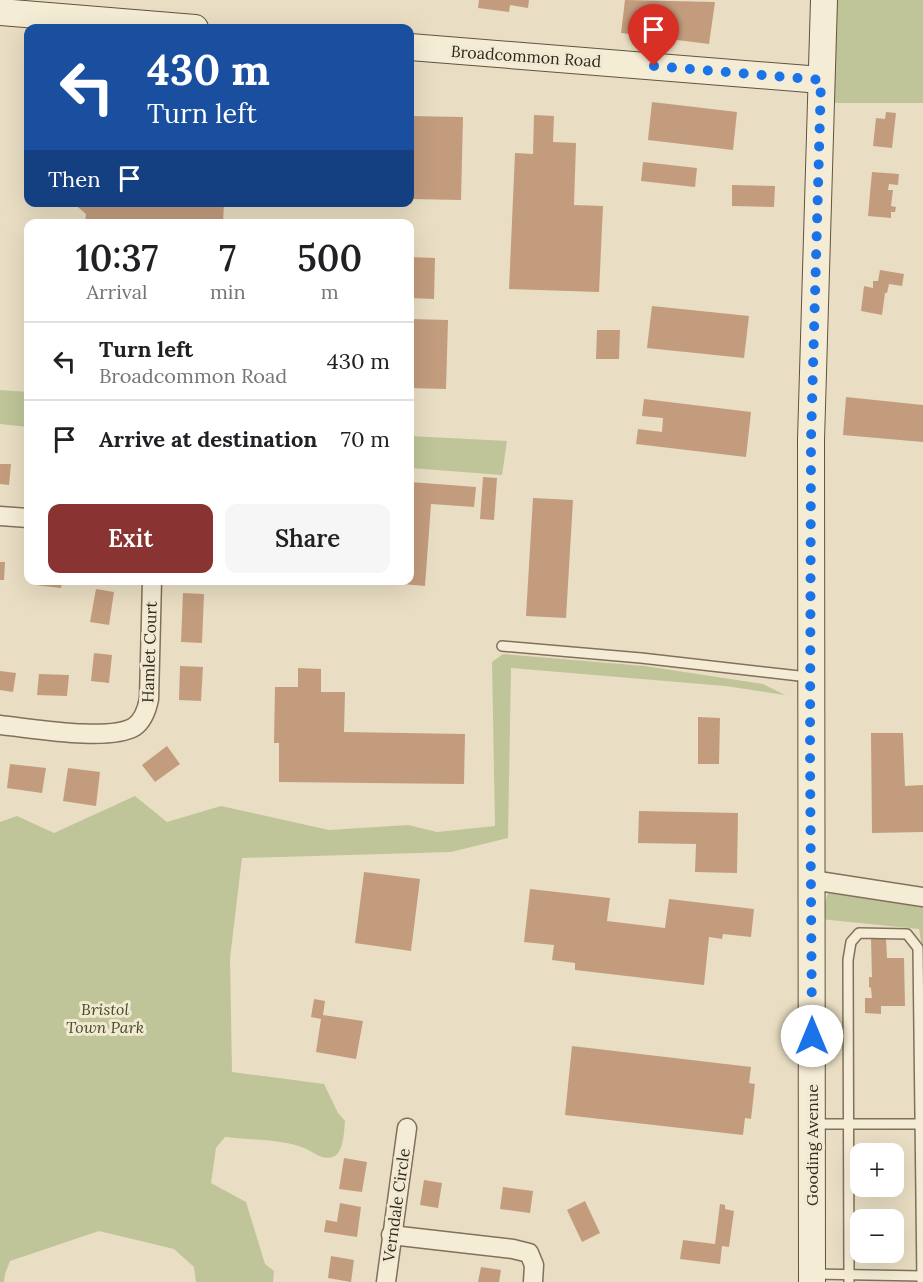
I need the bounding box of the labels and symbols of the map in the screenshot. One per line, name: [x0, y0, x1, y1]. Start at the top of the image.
pin: [628, 4, 679, 66]
street label: Broadcommon Road: [450, 41, 602, 71]
street label: Hamlet Court: [137, 600, 161, 703]
park label: Bristol Town Park: [66, 999, 144, 1037]
position arrow: [780, 1004, 844, 1068]
street label: Gooding Avenue: [802, 1084, 822, 1206]
street label: Verndale Circle: [378, 1147, 414, 1264]

